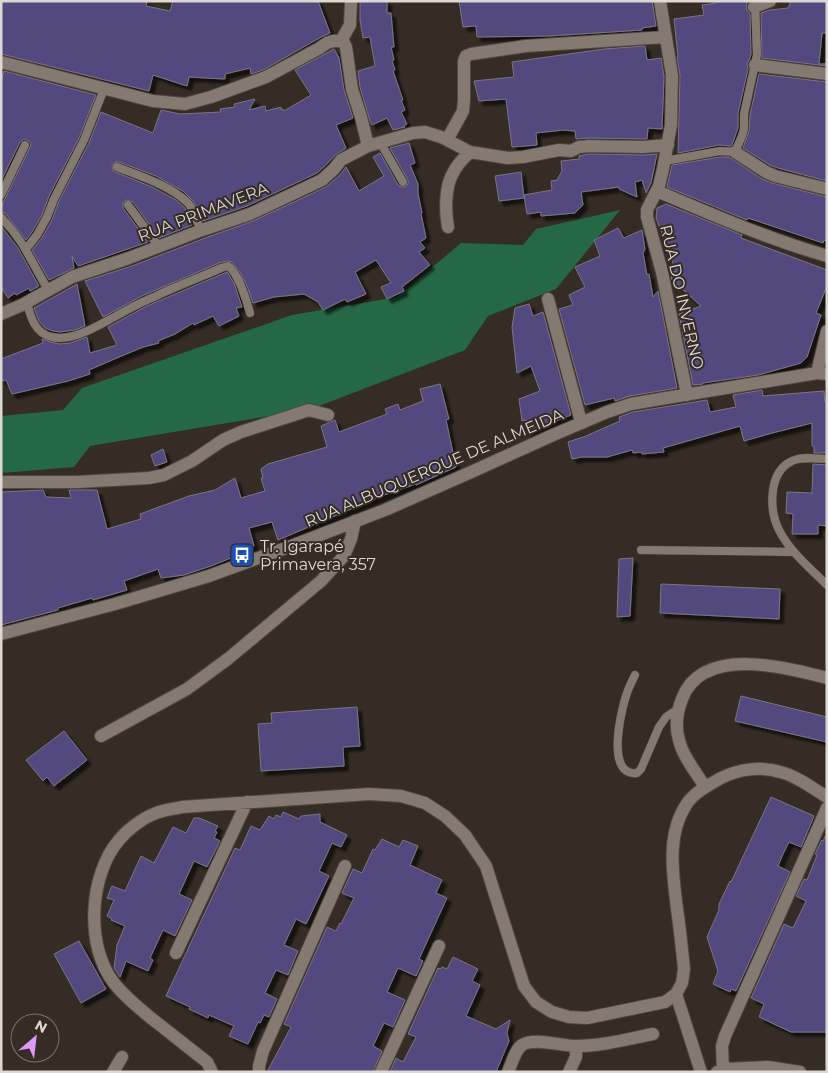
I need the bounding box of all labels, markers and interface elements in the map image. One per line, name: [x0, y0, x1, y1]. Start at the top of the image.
street label: RUA PRIMAVERA: [135, 178, 271, 246]
street label: RUA DO INVERNO: [656, 223, 708, 371]
street label: RUA ALBUQUERQUE DE ALMEIDA: [302, 405, 567, 531]
place label: Tr. Igarapé Primavera, 357: [260, 537, 376, 574]
bus stop icon: Tr. Igarapé Primavera, 357: [229, 542, 255, 568]
north arrow: [10, 1013, 60, 1063]
text: N: [32, 1016, 50, 1037]

